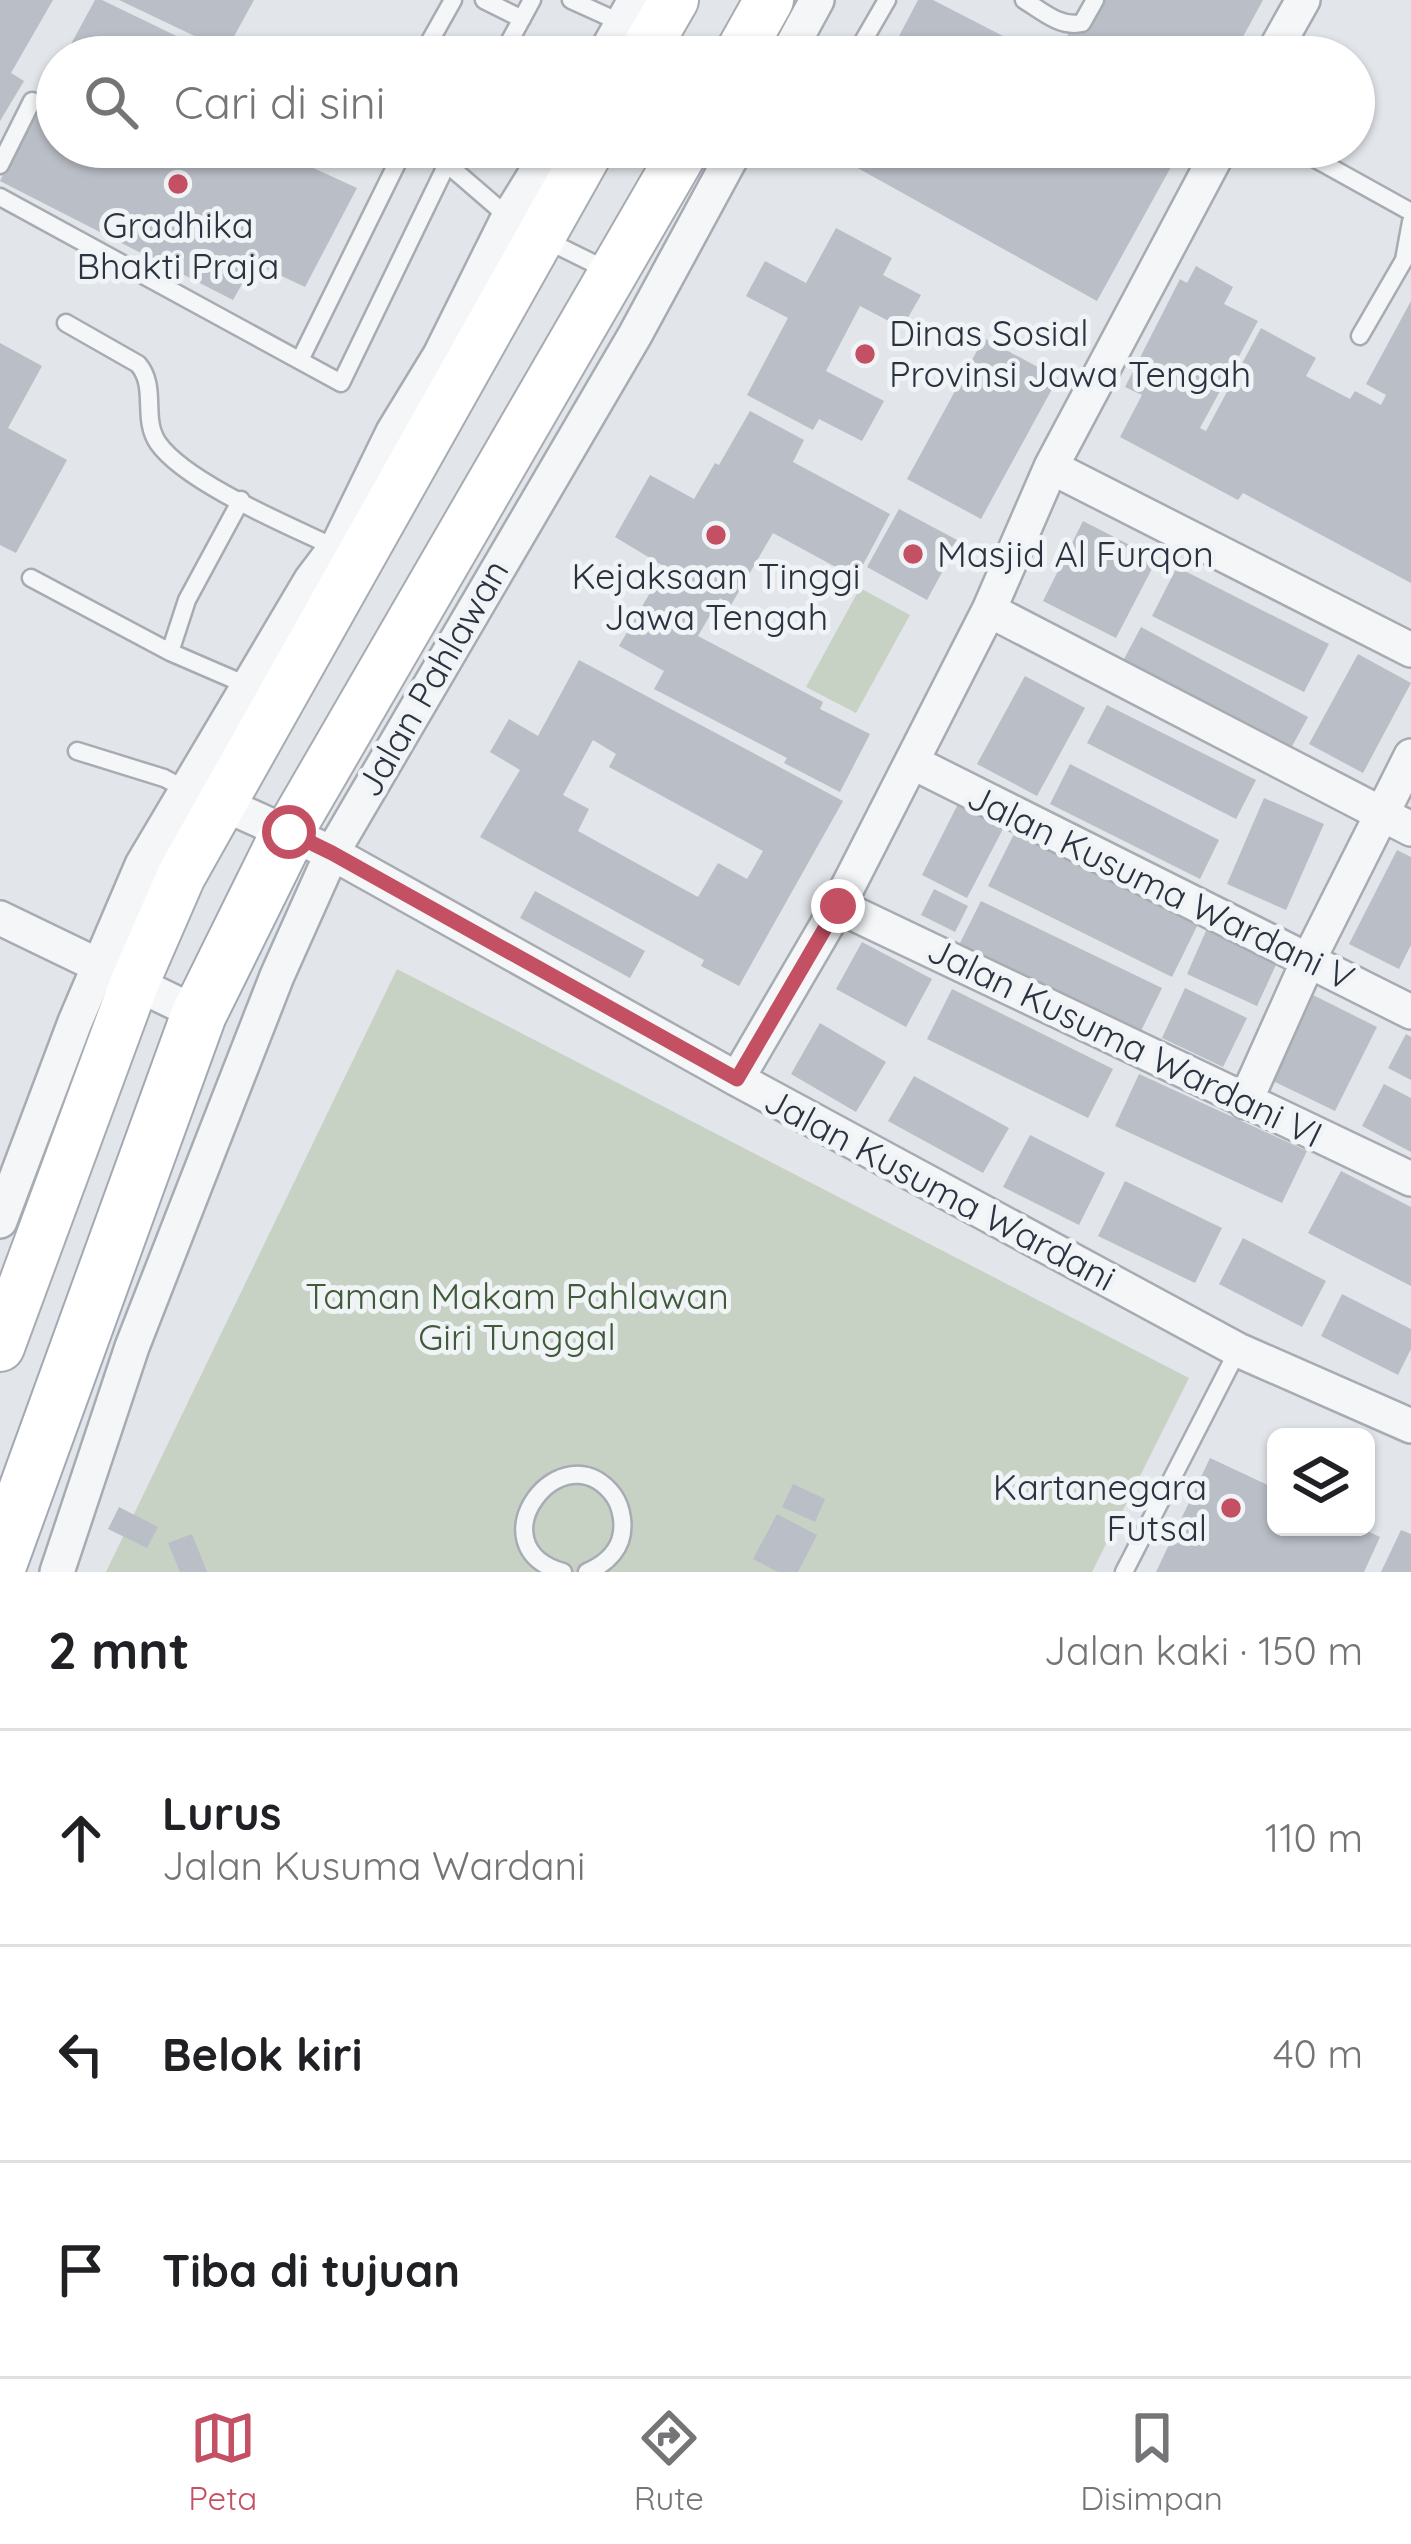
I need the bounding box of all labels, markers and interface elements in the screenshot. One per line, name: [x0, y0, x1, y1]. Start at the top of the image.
search box: [36, 36, 1375, 168]
icon: search: [78, 69, 144, 135]
text: Cari di sini: [174, 74, 385, 130]
marker: Gradhika Bhakti Praja: [165, 171, 191, 197]
place label: Gradhika Bhakti Praja: [77, 202, 279, 288]
place label: Dinas Sosial Provinsi Jawa Tengah: [889, 310, 1251, 396]
marker: Dinas Sosial Provinsi Jawa Tengah: [852, 341, 878, 367]
marker: Kejaksaan Tinggi Jawa Tengah: [703, 522, 729, 548]
place label: Masjid Al Furqon: [937, 531, 1214, 576]
marker: Masjid Al Furqon: [900, 541, 926, 567]
street label: Jalan Pahlawan: [345, 551, 518, 804]
place label: Kejaksaan Tinggi Jawa Tengah: [571, 553, 861, 639]
street label: Jalan Kusuma Wardani V: [961, 773, 1362, 1000]
route start: [262, 805, 316, 859]
route end: [811, 879, 865, 933]
street label: Jalan Kusuma Wardani VI: [921, 926, 1330, 1157]
street label: Jalan Kusuma Wardani: [757, 1077, 1123, 1300]
park label: Taman Makam Pahlawan Giri Tunggal: [305, 1273, 729, 1359]
map controls: [1267, 1428, 1375, 1536]
button: layers: [1267, 1428, 1375, 1536]
place label: Kartanegara Futsal: [993, 1464, 1207, 1550]
marker: Kartanegara Futsal: [1218, 1495, 1244, 1521]
text: 2 mnt: [48, 1618, 190, 1682]
text: Jalan kaki · 150 m: [1044, 1626, 1363, 1675]
text: Lurus: [162, 1785, 281, 1841]
icon: ahead: [48, 1805, 114, 1871]
text: 110 m: [1265, 1813, 1363, 1862]
text: Jalan Kusuma Wardani: [162, 1841, 585, 1890]
icon: left: [48, 2021, 114, 2087]
text: Belok kiri: [162, 2026, 362, 2082]
text: 40 m: [1273, 2029, 1363, 2078]
icon: arrive: [48, 2237, 114, 2303]
text: Tiba di tujuan: [162, 2242, 460, 2298]
tab: Peta: [188, 2405, 257, 2518]
tab: Rute: [634, 2405, 704, 2518]
tab: Disimpan: [1080, 2405, 1223, 2518]

